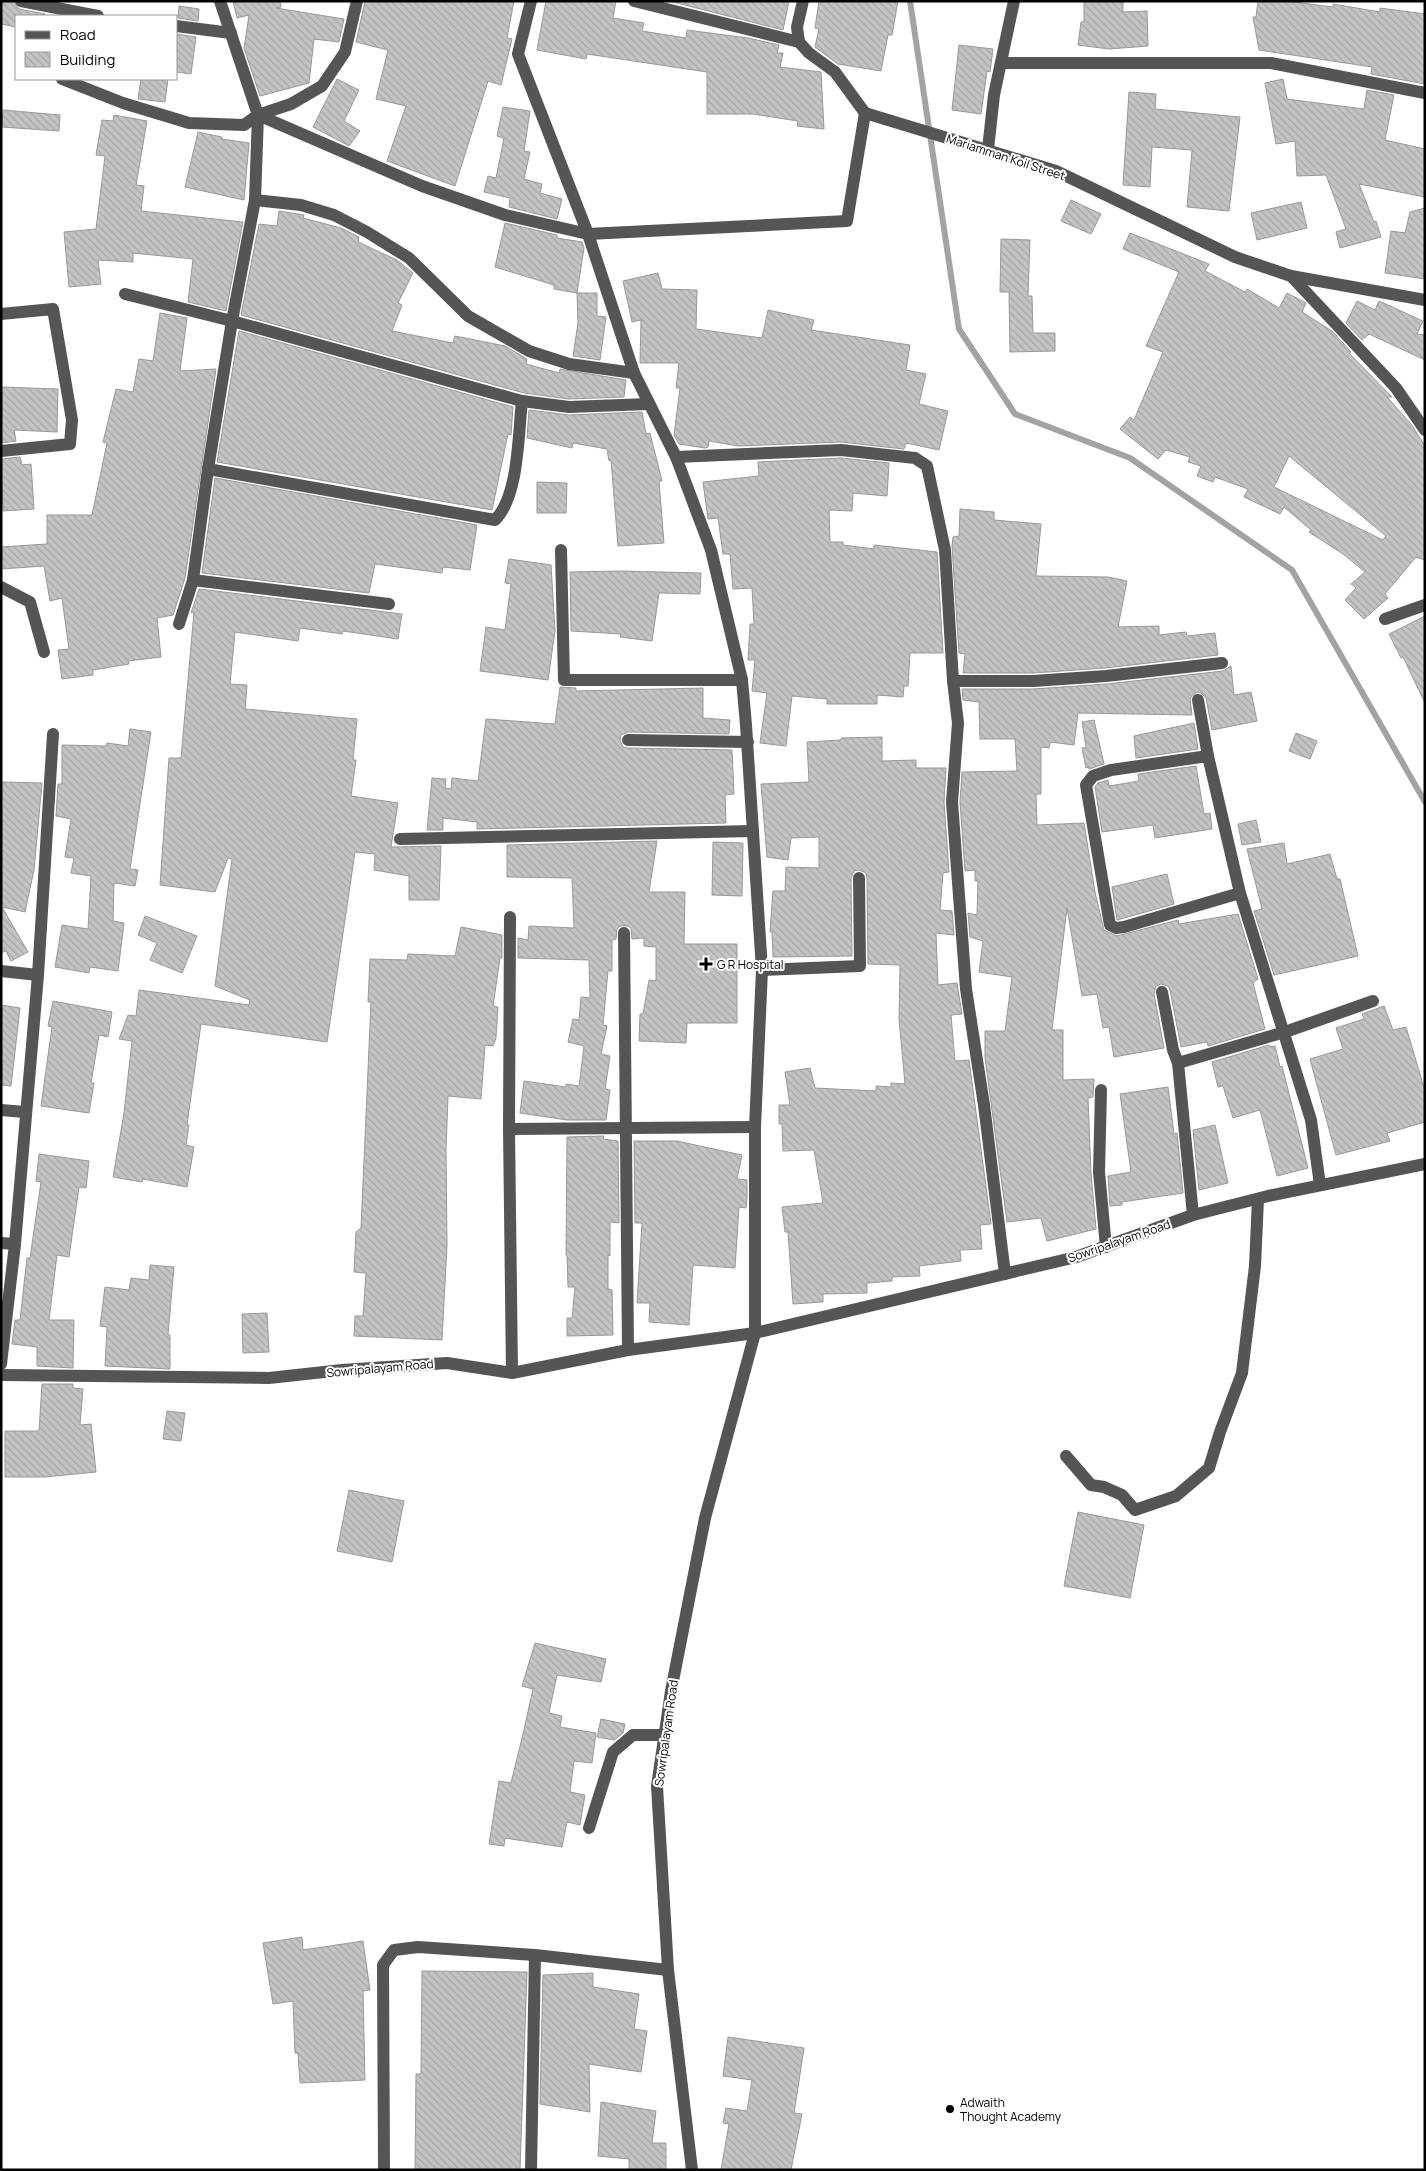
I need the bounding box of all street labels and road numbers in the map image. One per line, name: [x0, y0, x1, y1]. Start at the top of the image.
street label: Mariamman Koil Street: [944, 130, 1068, 184]
street label: Sowripalayam Road: [1066, 1216, 1172, 1266]
street label: Sowripalayam Road: [326, 1355, 434, 1381]
street label: Sowripalayam Road: [650, 1679, 682, 1787]

